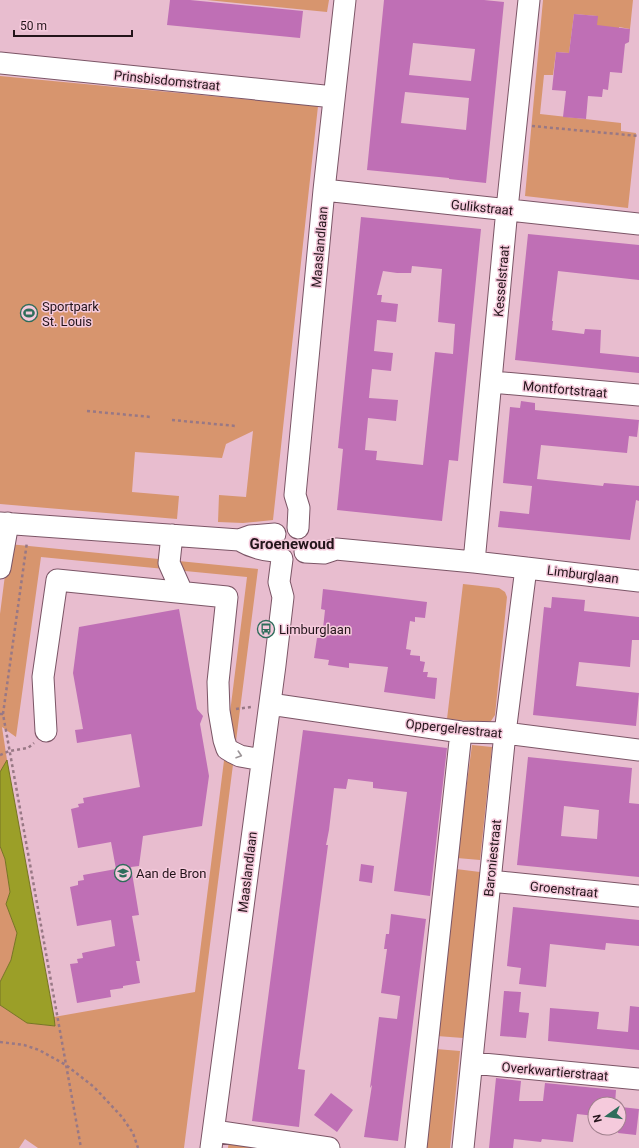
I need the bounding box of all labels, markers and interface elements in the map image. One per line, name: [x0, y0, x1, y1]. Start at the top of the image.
scale bar: [14, 12, 132, 38]
text: 50 m: [20, 19, 47, 33]
street label: Prinsbisdomstraat: [113, 67, 221, 94]
street label: Gulikstraat: [450, 197, 514, 218]
street label: Maaslandlaan: [308, 206, 331, 288]
street label: Kesselstraat: [491, 245, 512, 317]
place label: Sportpark St. Louis: [42, 299, 99, 329]
sports icon: Sportpark St. Louis: [19, 303, 39, 323]
street label: Montfortstraat: [522, 378, 608, 401]
district label: Groenewoud: [250, 535, 334, 553]
street label: Limburglaan: [546, 563, 620, 586]
bus stop icon: Limburglaan: [256, 619, 276, 639]
place label: Limburglaan: [279, 622, 351, 637]
street label: Oppergelrestraat: [405, 716, 503, 741]
one-way arrow: [235, 750, 242, 758]
street label: Baroniestraat: [481, 819, 504, 897]
street label: Maaslandlaan: [235, 831, 260, 913]
school or university icon: Aan de Bron: [113, 863, 133, 883]
place label: Aan de Bron: [136, 866, 206, 881]
street label: Groenstraat: [529, 878, 599, 901]
street label: Overkwartierstraat: [501, 1059, 609, 1084]
north arrow: [587, 1096, 627, 1136]
text: N: [590, 1113, 605, 1124]

